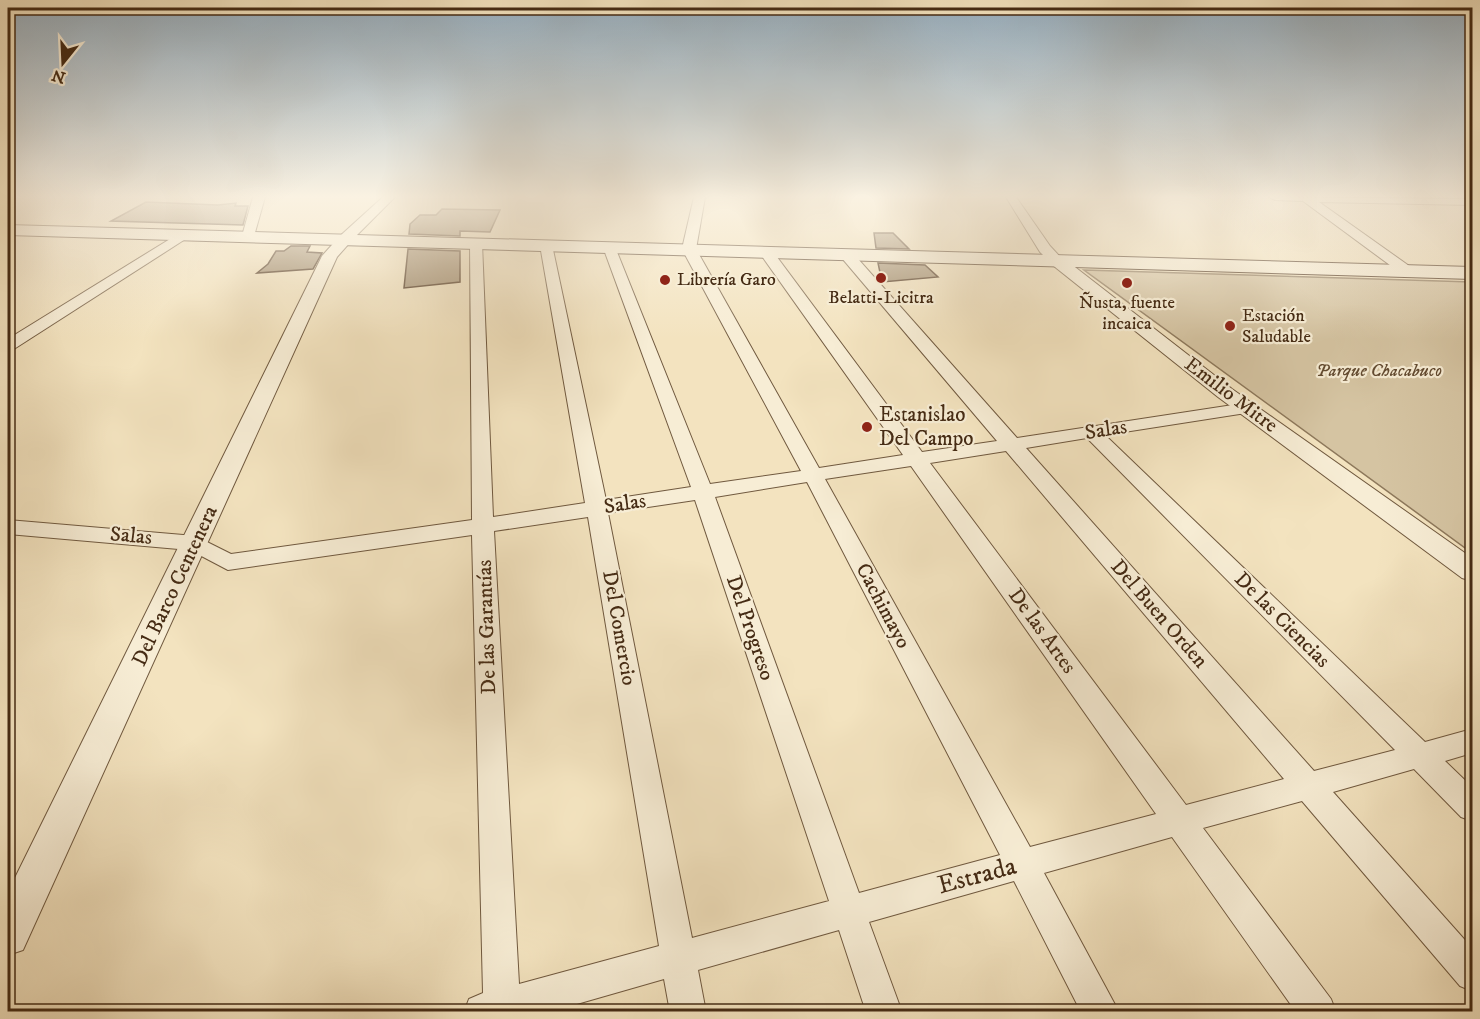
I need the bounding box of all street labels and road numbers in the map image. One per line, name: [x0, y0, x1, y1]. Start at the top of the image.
street label: Emilio Mitre: [1179, 351, 1283, 439]
street label: Salas: [1083, 414, 1129, 446]
street label: Salas: [602, 488, 648, 520]
street label: Del Barco Centenera: [126, 502, 224, 670]
street label: Salas: [109, 521, 153, 551]
street label: Del Buen Orden: [1105, 554, 1213, 674]
street label: De las Garantías: [472, 559, 502, 695]
street label: Cachimayo: [850, 559, 916, 653]
street label: De las Ciencias: [1229, 567, 1335, 673]
street label: Del Comercio: [596, 569, 642, 687]
street label: Del Progreso: [720, 572, 780, 684]
street label: De las Artes: [1002, 583, 1082, 679]
street label: Estrada: [934, 850, 1020, 902]

